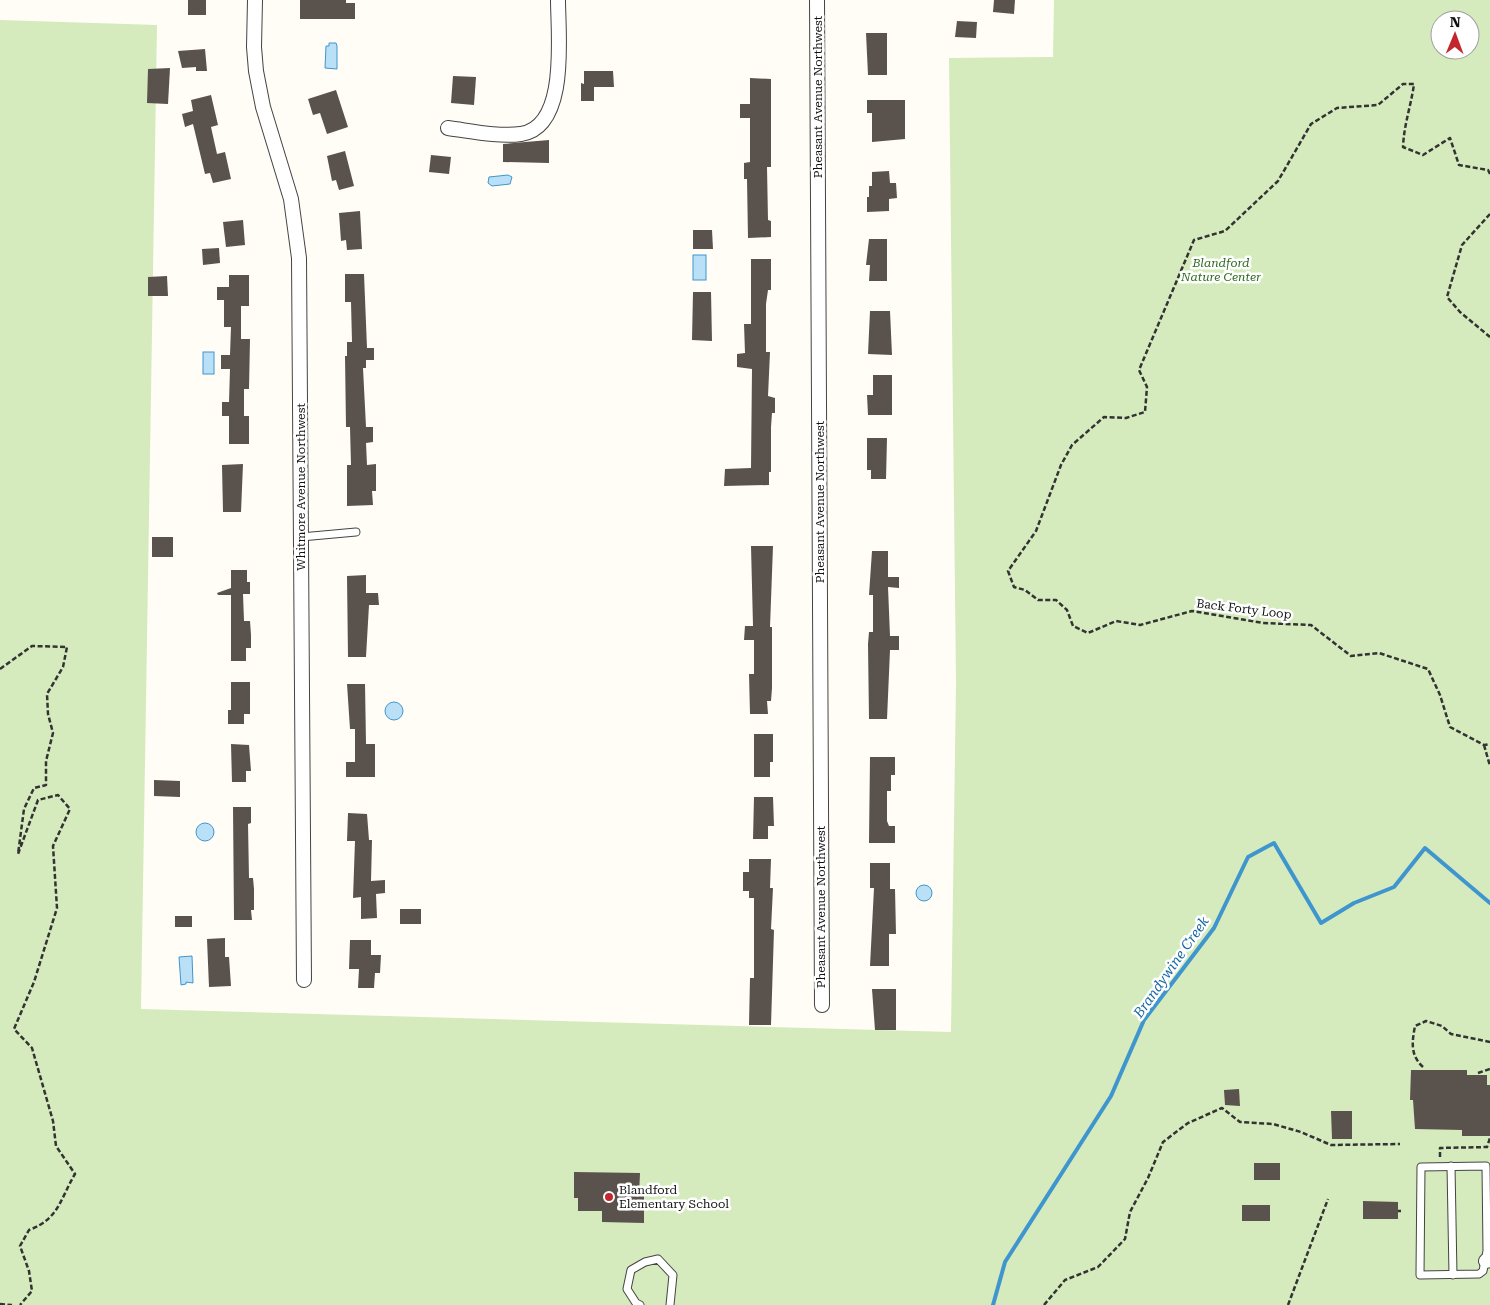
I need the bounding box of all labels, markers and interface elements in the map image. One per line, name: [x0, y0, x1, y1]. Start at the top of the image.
north arrow: [1430, 10, 1480, 60]
text: N: [1450, 14, 1461, 30]
street label: Pheasant Avenue Northwest: [811, 15, 825, 178]
park label: Blandford Nature Center: [1180, 256, 1261, 284]
street label: Whitmore Avenue Northwest: [294, 403, 308, 571]
street label: Pheasant Avenue Northwest: [813, 420, 827, 583]
street label: Back Forty Loop: [1196, 596, 1292, 622]
street label: Pheasant Avenue Northwest: [814, 825, 828, 988]
water label: Brandywine Creek: [1130, 913, 1212, 1021]
place label: Blandford Elementary School: [619, 1183, 729, 1211]
marker: Blandford Elementary School: [603, 1191, 615, 1203]

